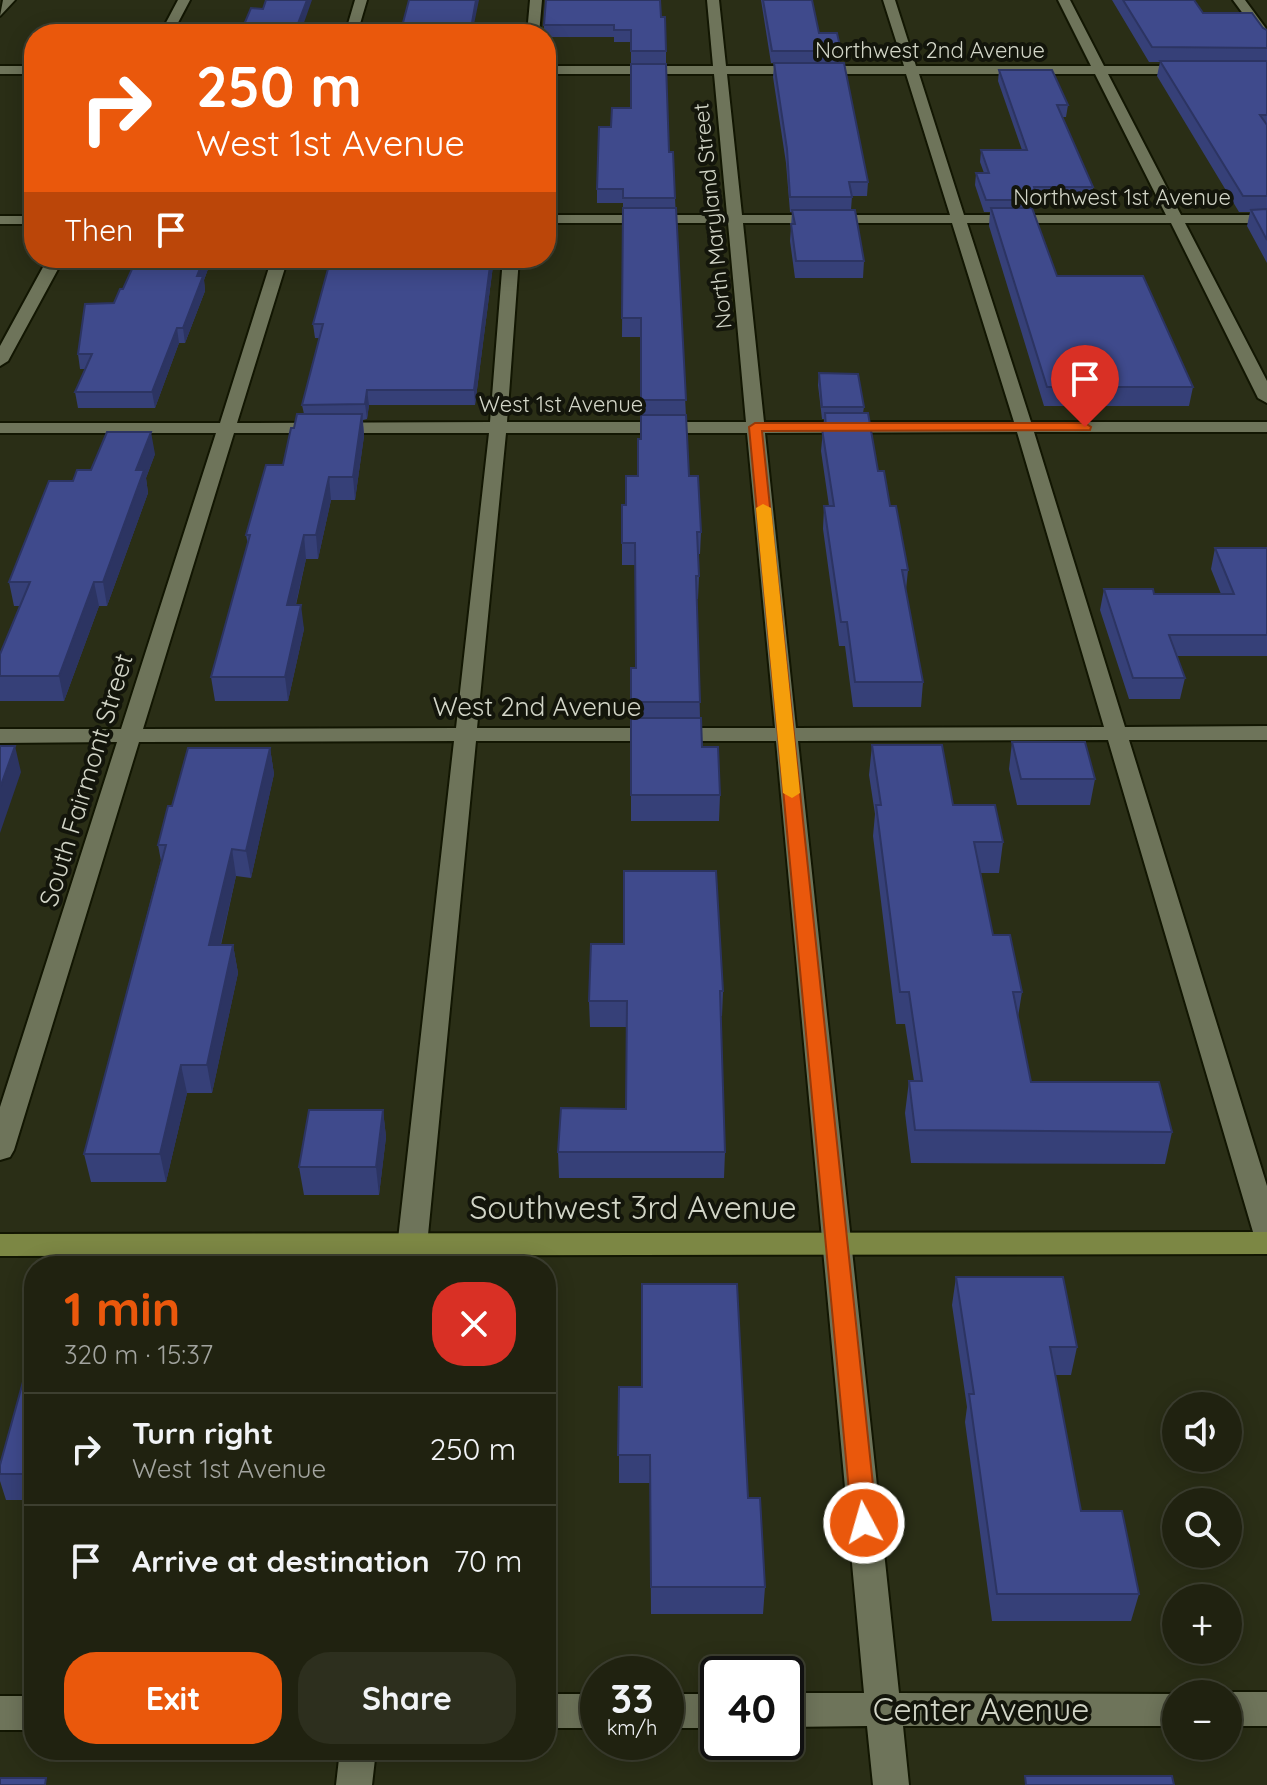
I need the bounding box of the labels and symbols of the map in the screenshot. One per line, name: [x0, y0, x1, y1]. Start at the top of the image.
street label: Northwest 2nd Avenue: [815, 36, 1045, 64]
street label: North Maryland Street: [686, 102, 738, 330]
street label: Northwest 1st Avenue: [1013, 183, 1231, 211]
pin: [1051, 345, 1119, 427]
street label: West 1st Avenue: [479, 390, 643, 418]
street label: South Fairmont Street: [31, 649, 140, 910]
street label: West 2nd Avenue: [433, 690, 641, 723]
street label: Southwest 3rd Avenue: [469, 1187, 797, 1227]
position arrow: [822, 1481, 906, 1565]
speed limit sign: 40: [700, 1656, 804, 1760]
street label: Center Avenue: [873, 1689, 1089, 1729]

